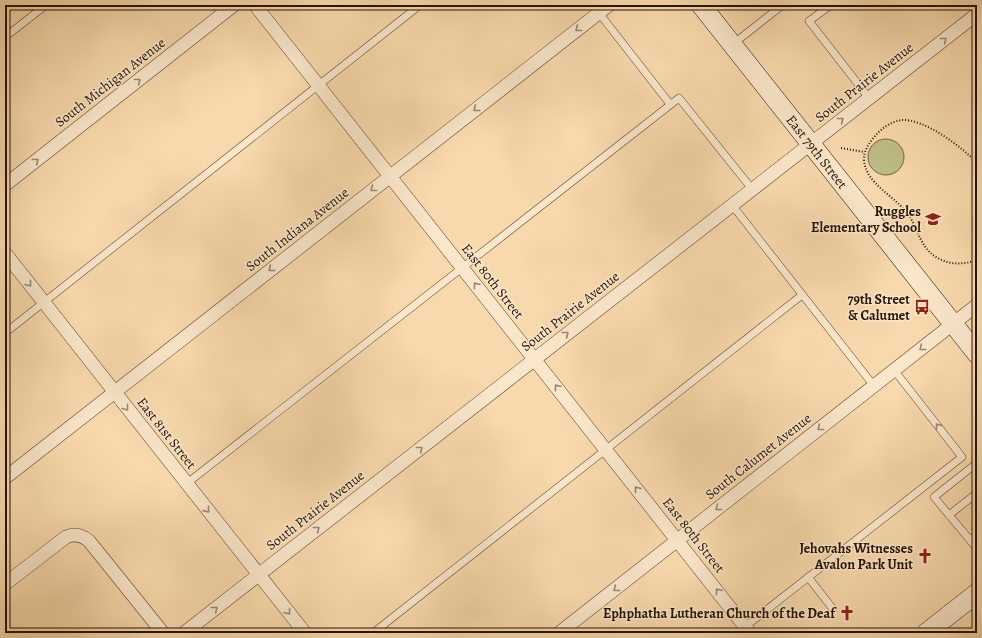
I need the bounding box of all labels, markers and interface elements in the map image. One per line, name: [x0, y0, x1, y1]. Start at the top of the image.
one-way arrow: [576, 24, 583, 31]
street label: South Michigan Avenue: [51, 33, 169, 131]
one-way arrow: [939, 37, 946, 44]
street label: South Prairie Avenue: [811, 38, 917, 127]
one-way arrow: [133, 78, 140, 85]
one-way arrow: [473, 104, 480, 111]
street label: East 79th Street: [781, 111, 852, 193]
one-way arrow: [837, 117, 844, 124]
one-way arrow: [31, 159, 38, 166]
street label: South Indiana Avenue: [242, 183, 353, 276]
one-way arrow: [371, 184, 378, 191]
place label: Ruggles Elementary School: [811, 202, 921, 237]
school or university icon: Ruggles Elementary School: [924, 210, 942, 228]
street label: East 80th Street: [457, 240, 528, 323]
one-way arrow: [269, 265, 276, 272]
street label: South Prairie Avenue: [517, 267, 623, 356]
one-way arrow: [24, 279, 31, 286]
one-way arrow: [474, 283, 481, 290]
place label: 79th Street & Calumet: [847, 290, 910, 325]
bus stop icon: 79th Street & Calumet: [913, 298, 931, 316]
one-way arrow: [562, 332, 569, 339]
one-way arrow: [920, 343, 927, 350]
one-way arrow: [554, 385, 561, 392]
street label: East 81st Street: [132, 393, 201, 474]
one-way arrow: [122, 404, 129, 411]
street label: South Calumet Avenue: [701, 409, 815, 504]
one-way arrow: [818, 424, 825, 431]
one-way arrow: [936, 424, 943, 431]
one-way arrow: [415, 447, 422, 454]
street label: South Prairie Avenue: [262, 466, 368, 555]
one-way arrow: [635, 487, 642, 494]
street label: East 80th Street: [658, 494, 729, 577]
one-way arrow: [715, 504, 722, 511]
one-way arrow: [202, 505, 209, 512]
one-way arrow: [313, 527, 320, 534]
place label: Jehovahs Witnesses Avalon Park Unit: [799, 539, 913, 574]
church icon: Jehovahs Witnesses Avalon Park Unit: [916, 547, 934, 565]
one-way arrow: [613, 584, 620, 591]
one-way arrow: [715, 589, 722, 596]
place label: Ephphatha Lutheran Church of the Deaf: [603, 604, 837, 623]
church icon: Ephphatha Lutheran Church of the Deaf: [838, 604, 856, 622]
one-way arrow: [210, 607, 217, 614]
one-way arrow: [283, 607, 290, 614]

